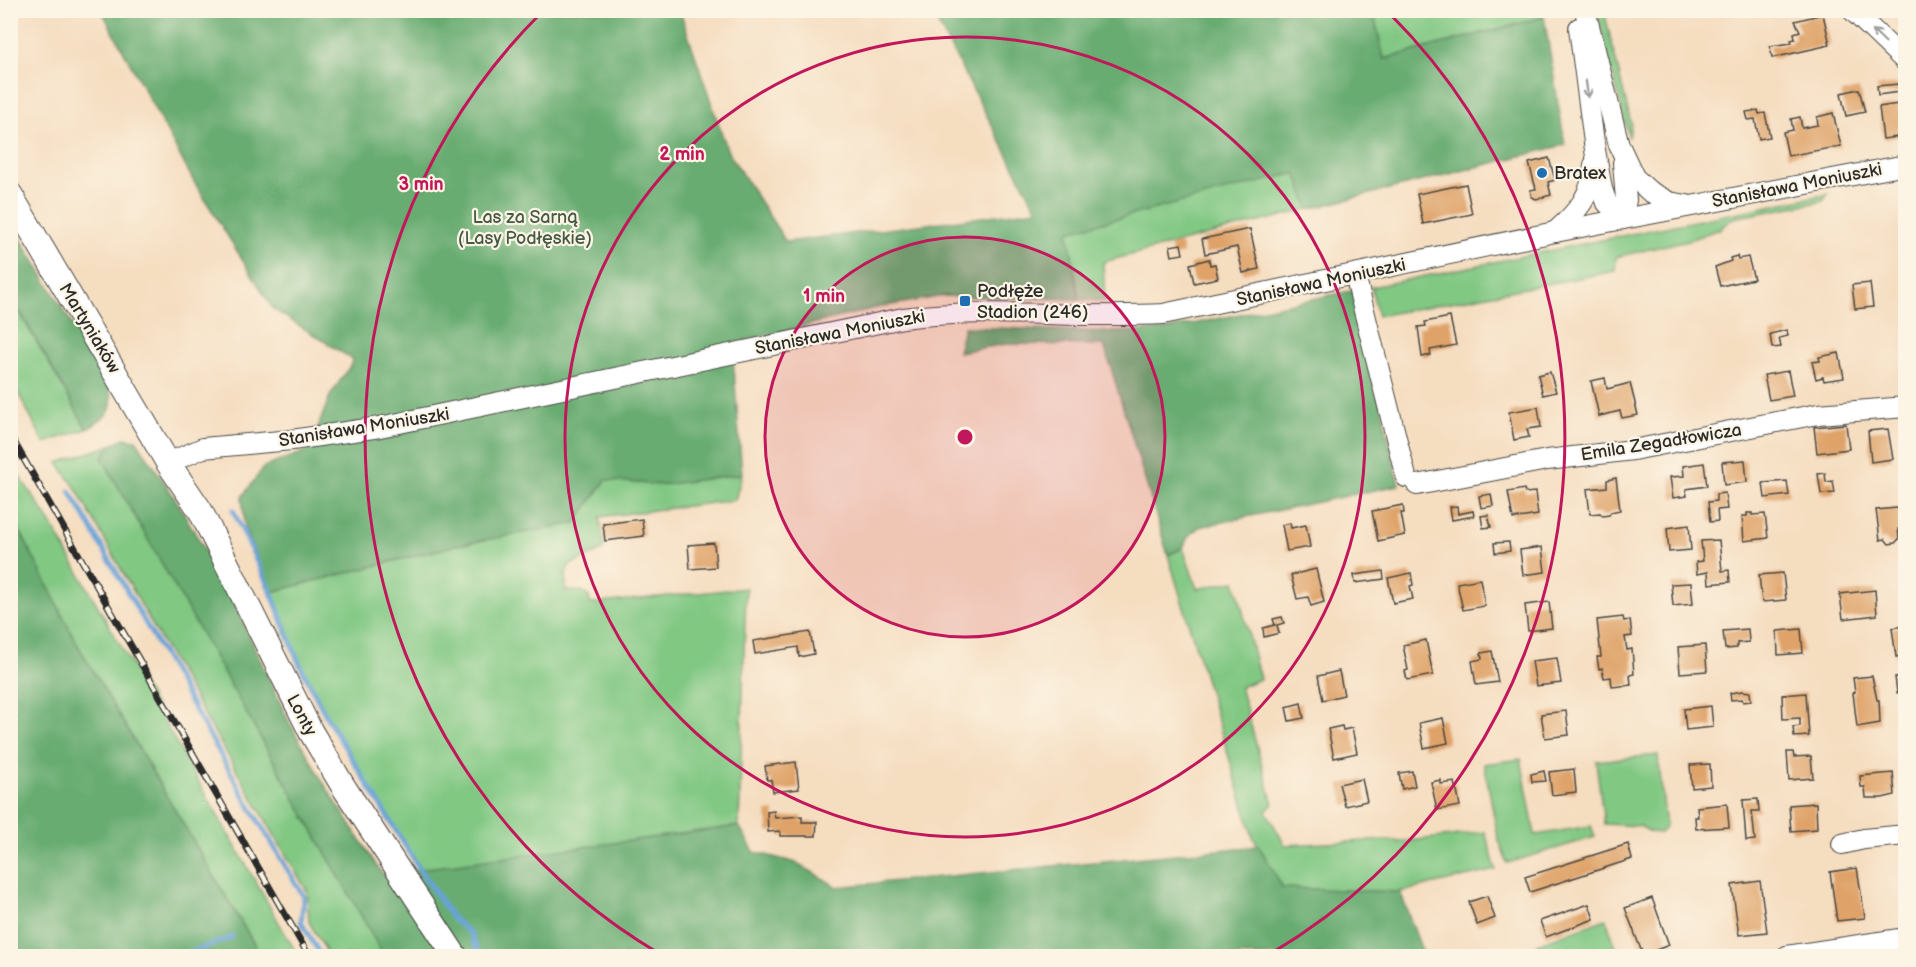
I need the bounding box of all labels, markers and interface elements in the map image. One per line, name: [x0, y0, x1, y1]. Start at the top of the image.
one-way arrow: [1871, 29, 1886, 44]
one-way arrow: [1581, 79, 1592, 99]
text: 2 min: [659, 144, 705, 165]
street label: Stanisława Moniuszki: [1710, 159, 1884, 212]
place label: Bratex: [1554, 163, 1607, 184]
marker: Bratex: [1535, 166, 1549, 180]
text: 3 min: [398, 174, 444, 195]
park label: Las za Sarną (Lasy Podłęskie): [458, 207, 592, 249]
street label: Stanisława Moniuszki: [1234, 254, 1408, 311]
street label: Martyniaków: [54, 279, 125, 377]
place label: Podłęże Stadion (246): [977, 281, 1088, 323]
text: 1 min: [803, 286, 845, 307]
marker: Podłęże Stadion (246): [958, 294, 972, 308]
street label: Stanisława Moniuszki: [753, 306, 927, 359]
street label: Stanisława Moniuszki: [277, 404, 451, 451]
street label: Emila Zegadłowicza: [1579, 419, 1743, 466]
centre of rings: [955, 427, 975, 447]
street label: Lonty: [282, 691, 322, 740]

